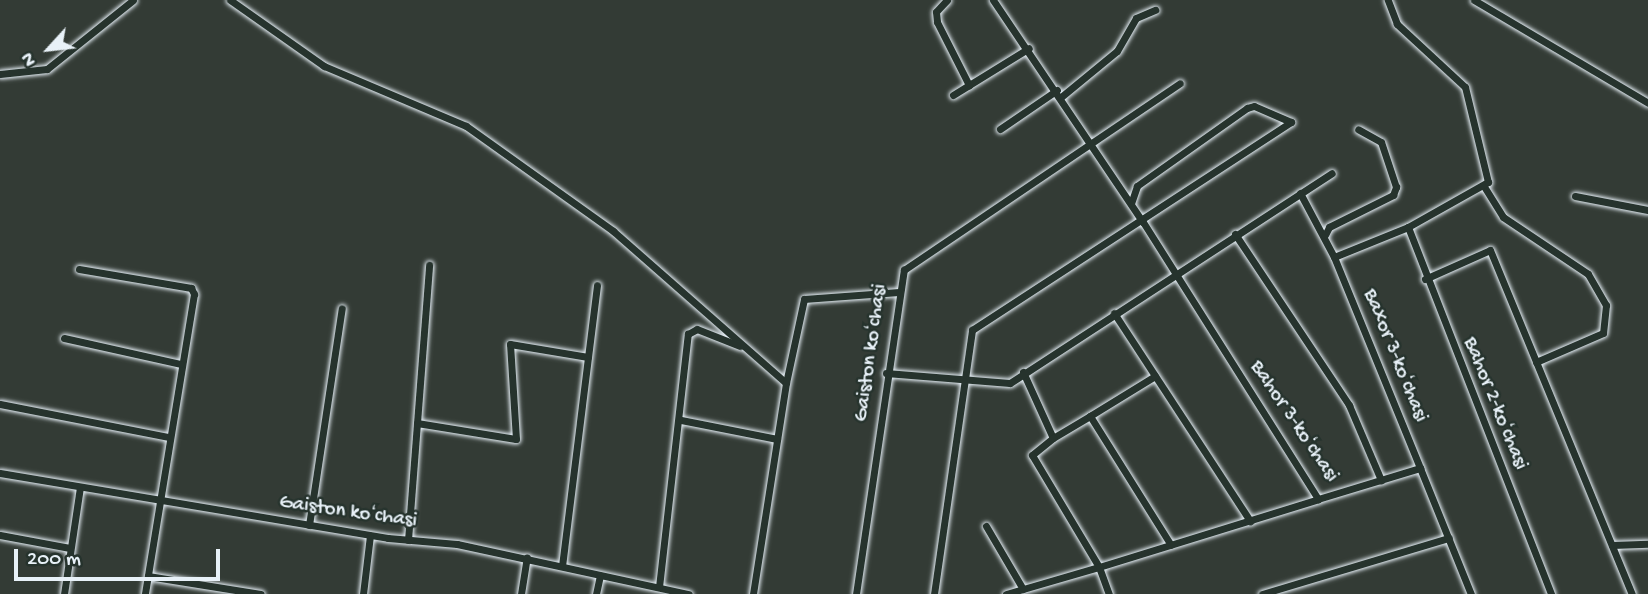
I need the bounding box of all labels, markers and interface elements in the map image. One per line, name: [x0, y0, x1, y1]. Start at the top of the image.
north arrow: [14, 14, 84, 84]
text: N: [17, 48, 43, 70]
street label: Gaiston koʻchasi: [850, 282, 894, 424]
street label: Baxor 3-koʻchasi: [1356, 286, 1432, 426]
street label: Bahor 2-koʻchasi: [1456, 334, 1532, 474]
street label: Bahor 3-koʻchasi: [1243, 356, 1343, 488]
street label: Gaiston koʻchasi: [277, 491, 419, 535]
scale bar: [18, 534, 224, 578]
text: 200 m: [27, 548, 81, 573]

